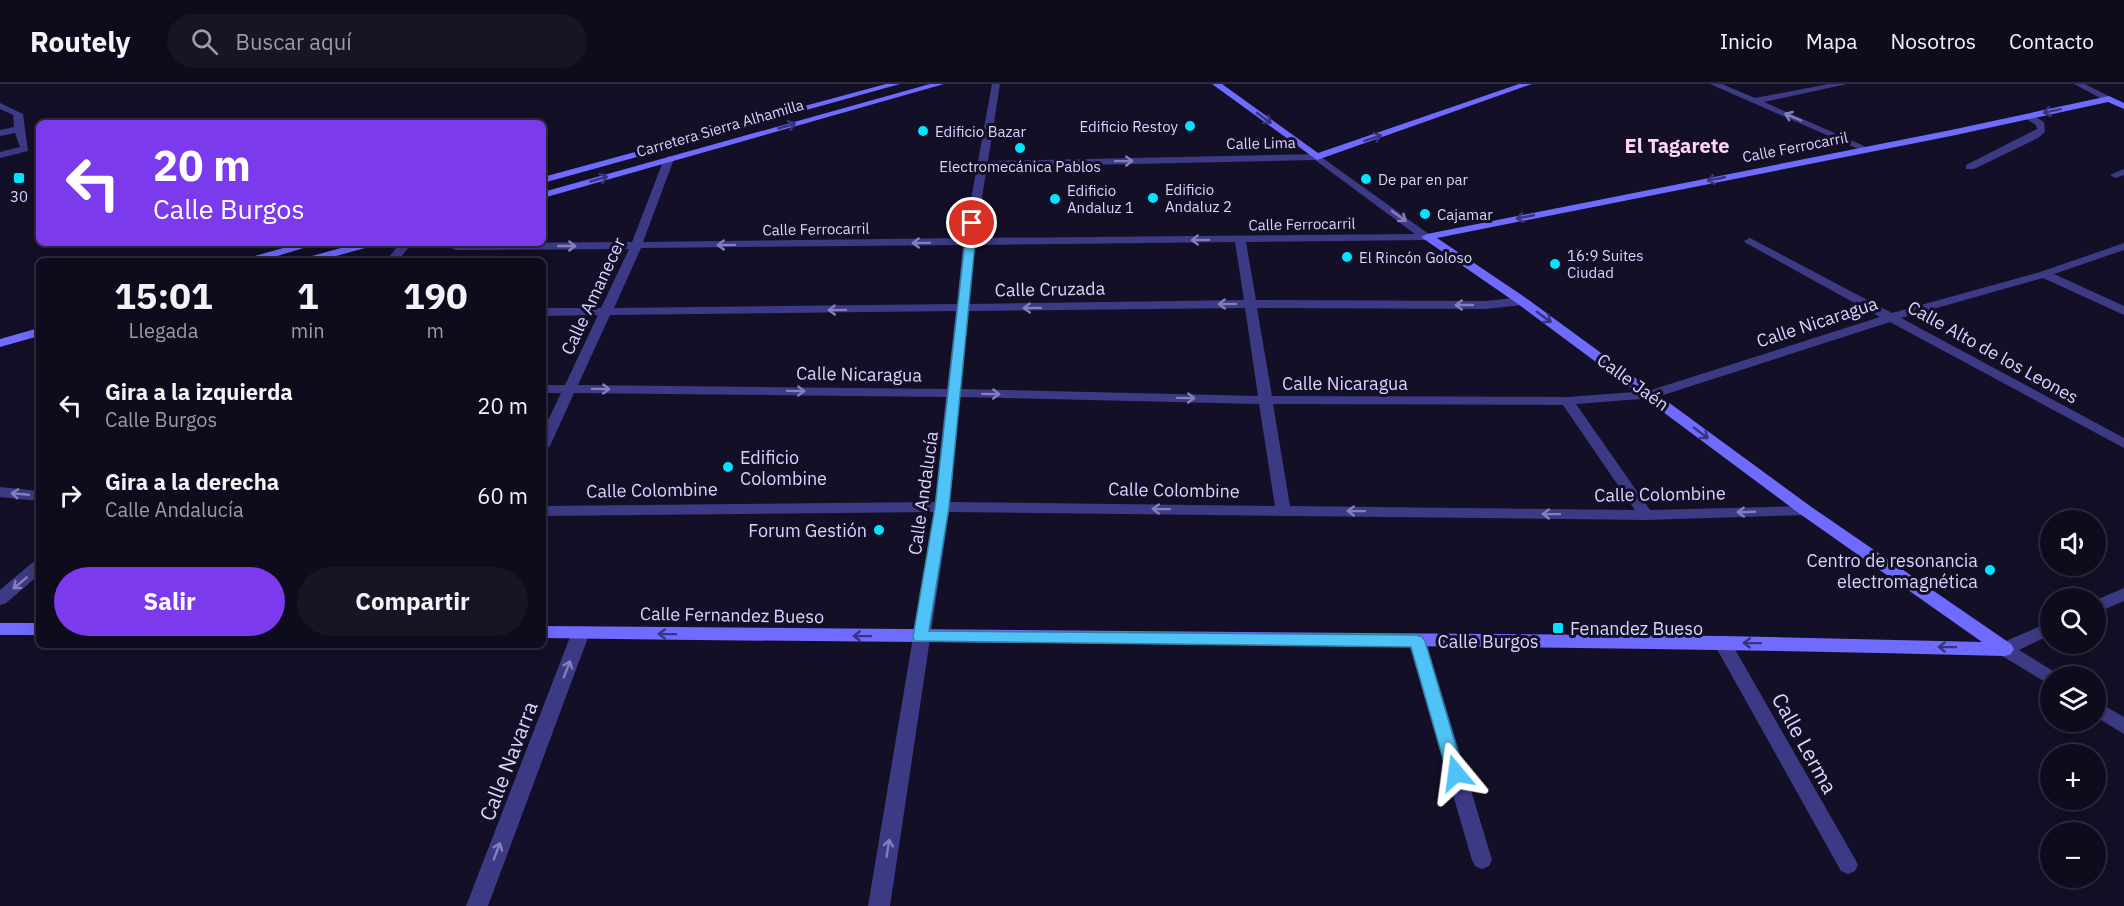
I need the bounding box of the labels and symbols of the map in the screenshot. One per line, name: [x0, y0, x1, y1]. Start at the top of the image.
street label: Carretera Sierra Alhamilla: [634, 95, 806, 161]
one-way arrow: [2042, 105, 2061, 117]
one-way arrow: [1784, 111, 1803, 122]
one-way arrow: [1255, 112, 1271, 124]
place label: Edificio Restoy: [1079, 117, 1179, 136]
marker: Edificio Restoy: [1183, 119, 1197, 133]
one-way arrow: [777, 120, 796, 131]
place label: Edificio Bazar: [935, 122, 1027, 141]
marker: Edificio Bazar: [916, 124, 930, 138]
street label: Calle Ferrocarril: [1741, 127, 1849, 167]
one-way arrow: [1363, 132, 1382, 143]
district label: El Tagarete: [1625, 132, 1730, 159]
street label: Calle Lima: [1226, 133, 1296, 153]
marker: Electromecánica Pablos: [1013, 141, 1027, 155]
one-way arrow: [1114, 155, 1134, 167]
place label: Electromecánica Pablos: [939, 157, 1101, 176]
place label: De par en par: [1378, 170, 1469, 189]
marker: 30: [12, 171, 26, 185]
marker: De par en par: [1359, 172, 1373, 186]
one-way arrow: [589, 173, 608, 184]
one-way arrow: [1707, 174, 1727, 185]
place label: Edificio Andaluz 2: [1165, 180, 1232, 216]
place label: Edificio Andaluz 1: [1067, 181, 1134, 217]
place label: 30: [10, 187, 28, 206]
marker: Edificio Andaluz 2: [1146, 191, 1160, 205]
marker: Edificio Andaluz 1: [1048, 192, 1062, 206]
pin: [946, 197, 997, 248]
place label: Cajamar: [1437, 205, 1493, 224]
marker: Cajamar: [1418, 207, 1432, 221]
one-way arrow: [1390, 210, 1406, 223]
one-way arrow: [1516, 212, 1536, 223]
street label: Calle Ferrocarril: [1248, 214, 1356, 234]
street label: Calle Ferrocarril: [762, 219, 870, 239]
street label: Calle Amanecer: [556, 233, 630, 358]
one-way arrow: [1191, 234, 1211, 246]
one-way arrow: [912, 237, 932, 249]
one-way arrow: [717, 239, 737, 251]
one-way arrow: [556, 240, 576, 252]
place label: 16:9 Suites Ciudad: [1567, 246, 1644, 282]
place label: El Rincón Goloso: [1359, 248, 1472, 267]
marker: El Rincón Goloso: [1340, 250, 1354, 264]
marker: 16:9 Suites Ciudad: [1548, 257, 1562, 271]
street label: Calle Cruzada: [994, 277, 1106, 301]
street label: Calle Nicaragua: [1754, 291, 1881, 352]
street label: Calle Alto de los Leones: [1904, 295, 2082, 409]
one-way arrow: [1217, 298, 1237, 310]
one-way arrow: [1454, 299, 1474, 311]
one-way arrow: [1022, 302, 1042, 313]
one-way arrow: [827, 304, 847, 316]
one-way arrow: [1536, 311, 1552, 324]
street label: Calle Jaén: [1592, 348, 1674, 416]
street label: Calle Nicaragua: [796, 361, 923, 387]
street label: Calle Nicaragua: [1282, 372, 1408, 395]
one-way arrow: [591, 383, 611, 395]
one-way arrow: [786, 385, 806, 397]
one-way arrow: [981, 388, 1001, 400]
one-way arrow: [1176, 393, 1196, 404]
one-way arrow: [1693, 427, 1709, 440]
street label: Calle Andalucía: [903, 429, 943, 556]
place label: Edificio Colombine: [740, 446, 827, 490]
marker: Edificio Colombine: [721, 460, 735, 474]
street label: Calle Colombine: [586, 477, 718, 503]
street label: Calle Colombine: [1108, 477, 1240, 503]
street label: Calle Colombine: [1594, 481, 1726, 507]
one-way arrow: [10, 488, 30, 499]
one-way arrow: [1152, 503, 1172, 515]
one-way arrow: [1347, 506, 1367, 517]
one-way arrow: [1737, 506, 1757, 518]
one-way arrow: [1542, 508, 1562, 520]
place label: Forum Gestión: [748, 519, 867, 542]
marker: Forum Gestión: [872, 523, 886, 537]
place label: Centro de resonancia electromagnética: [1807, 549, 1978, 593]
marker: Centro de resonancia electromagnética: [1983, 563, 1997, 577]
one-way arrow: [12, 576, 28, 589]
street label: Calle Fernandez Bueso: [640, 602, 824, 628]
place label: Fenandez Bueso: [1570, 617, 1703, 640]
marker: Fenandez Bueso: [1551, 621, 1565, 635]
one-way arrow: [658, 628, 678, 639]
street label: Calle Burgos: [1437, 630, 1539, 653]
one-way arrow: [853, 631, 873, 642]
one-way arrow: [1742, 637, 1762, 649]
one-way arrow: [1937, 642, 1957, 653]
one-way arrow: [562, 660, 573, 679]
street label: Calle Lerma: [1766, 688, 1844, 798]
street label: Calle Navarra: [472, 697, 544, 825]
position arrow: [1424, 741, 1488, 805]
one-way arrow: [882, 839, 893, 859]
one-way arrow: [493, 843, 504, 861]

